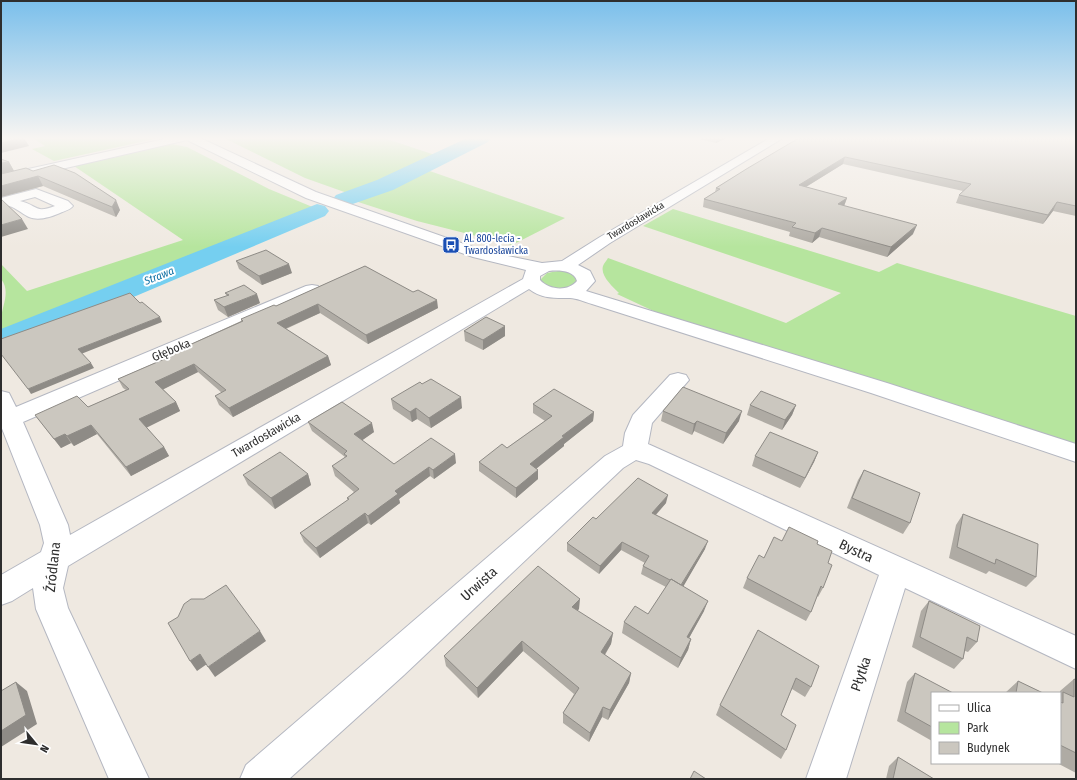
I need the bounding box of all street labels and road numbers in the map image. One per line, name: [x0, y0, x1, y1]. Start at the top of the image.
street label: Twardosławicka: [605, 199, 667, 243]
street label: Głęboka: [150, 336, 192, 364]
street label: Twardosławicka: [229, 410, 303, 460]
street label: Bystra: [836, 536, 876, 566]
street label: Źródlana: [41, 541, 64, 593]
street label: Urwista: [457, 563, 501, 605]
street label: Płytka: [847, 654, 875, 694]

